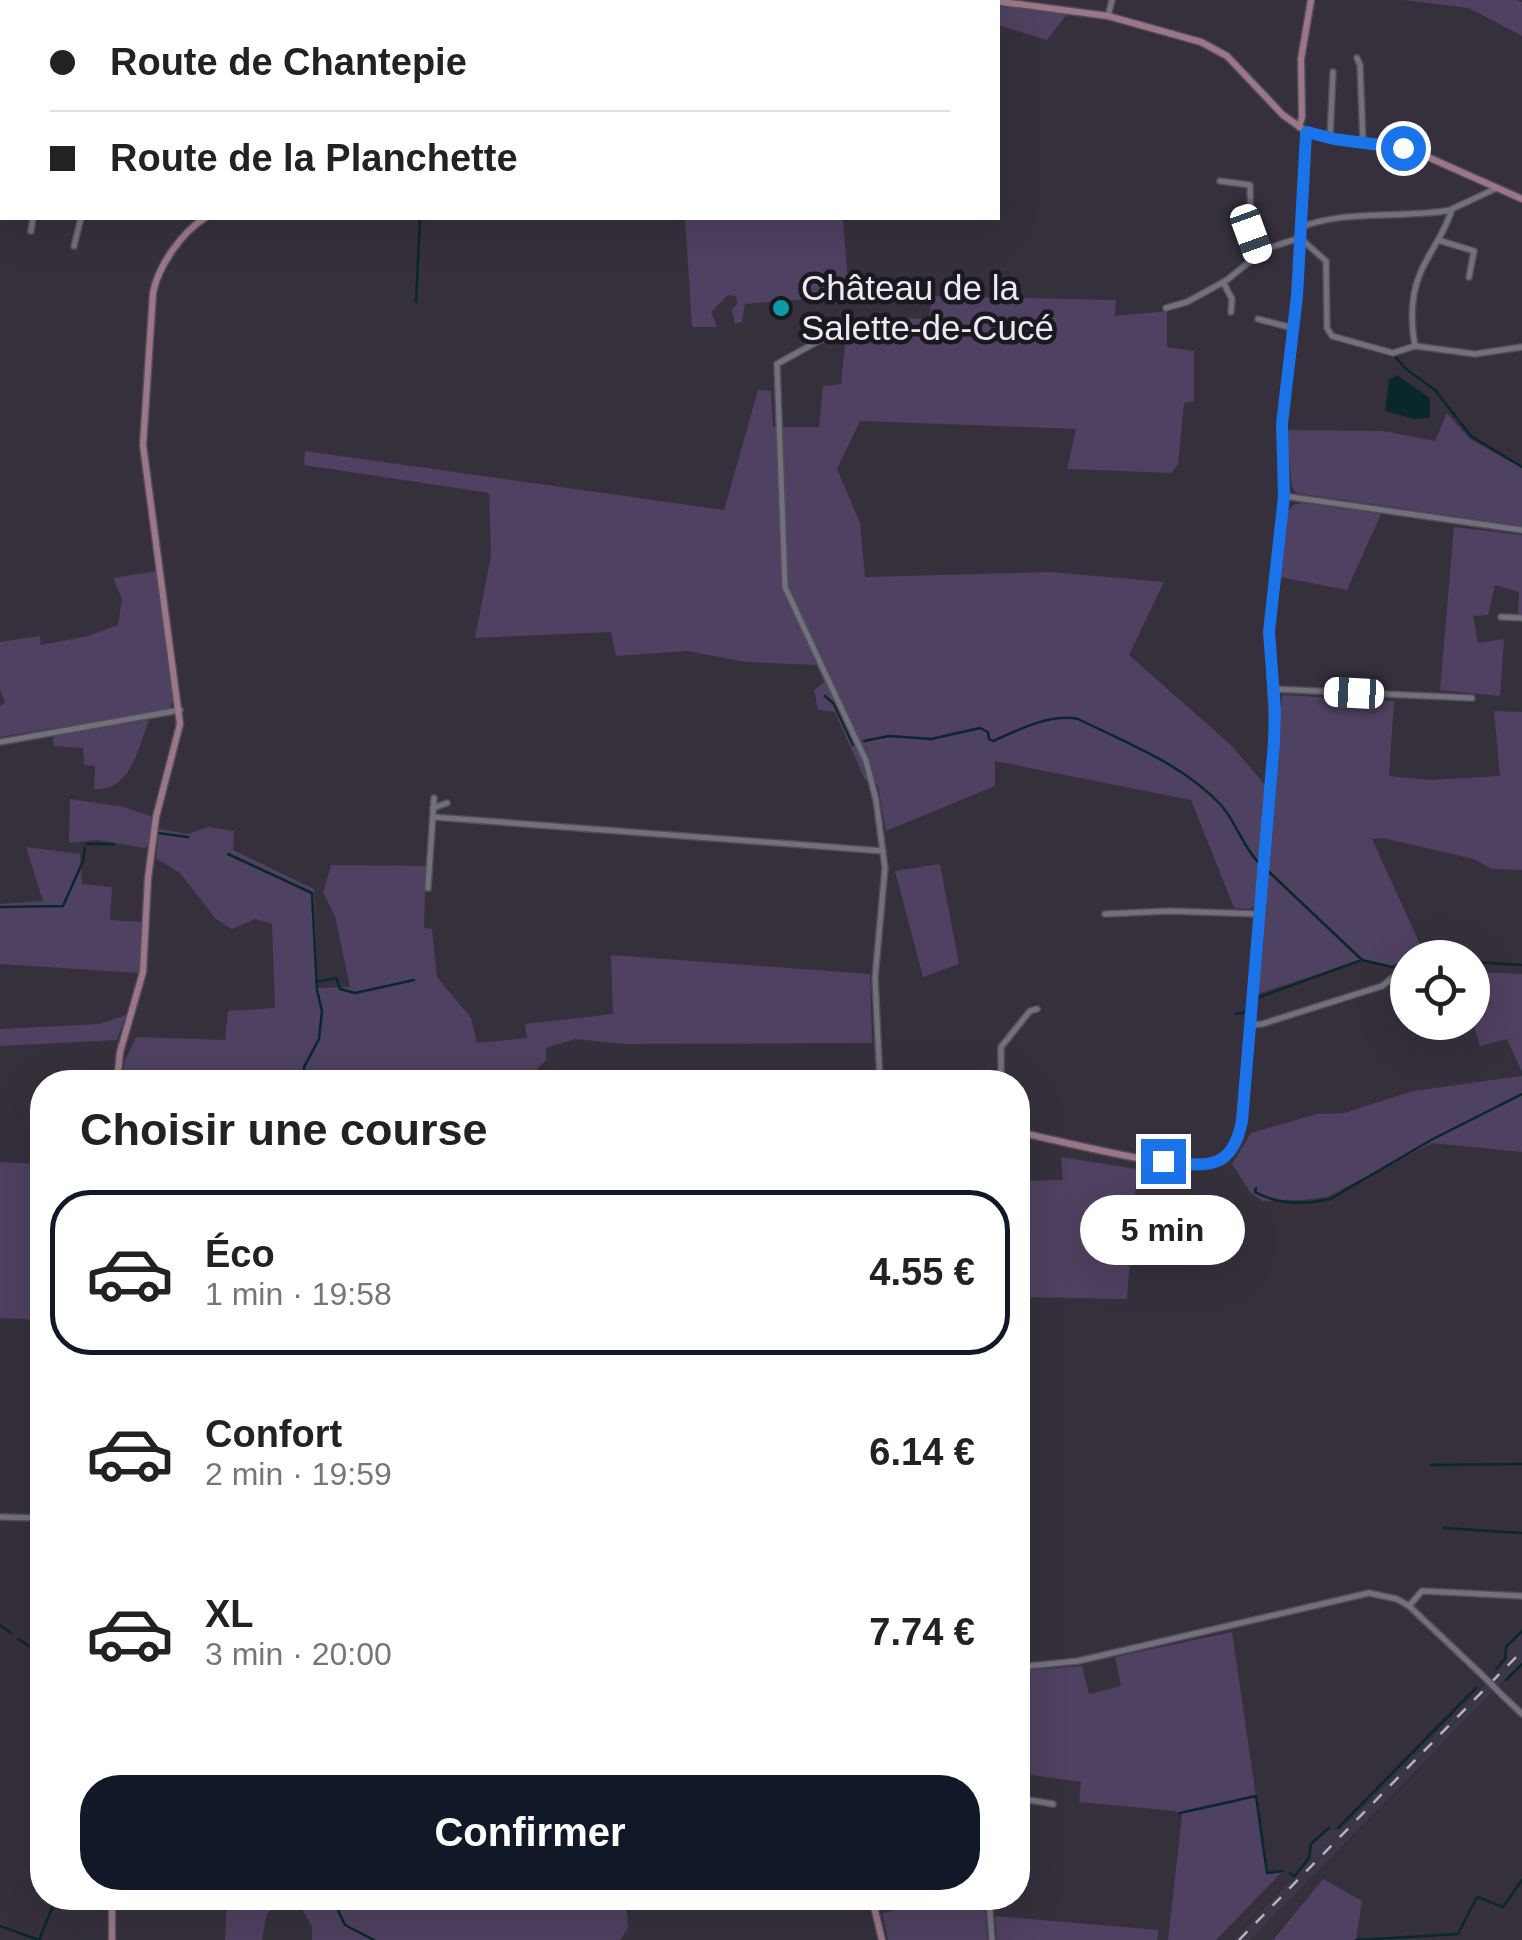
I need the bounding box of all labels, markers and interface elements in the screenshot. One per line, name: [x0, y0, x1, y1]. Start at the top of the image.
text: Route de Chantepie: [110, 41, 467, 83]
route start: [1381, 126, 1426, 171]
text: Route de la Planchette: [110, 137, 518, 179]
car: [1227, 201, 1275, 267]
place label: Château de la Salette-de-Cucé: [801, 268, 1054, 347]
marker: Château de la Salette-de-Cucé: [770, 297, 792, 319]
car: [1323, 676, 1385, 710]
map controls: [1390, 940, 1490, 1040]
button: locate: [1390, 940, 1490, 1040]
text: Choisir une course: [80, 1104, 488, 1155]
route end: [1141, 1139, 1186, 1184]
callout: 5 min: [1080, 1196, 1246, 1266]
text: 5 min: [1121, 1212, 1204, 1248]
icon: car: [85, 1228, 175, 1318]
text: Éco: [205, 1233, 275, 1275]
text: 4.55 €: [869, 1251, 975, 1293]
text: 1 min · 19:58: [205, 1276, 392, 1312]
icon: car: [85, 1408, 175, 1498]
text: Confort: [205, 1413, 342, 1455]
text: 6.14 €: [869, 1431, 975, 1473]
text: 2 min · 19:59: [205, 1456, 392, 1492]
icon: car: [85, 1588, 175, 1678]
text: XL: [205, 1593, 254, 1635]
text: 7.74 €: [869, 1611, 975, 1653]
text: 3 min · 20:00: [205, 1636, 392, 1672]
button: Confirmer: [80, 1775, 980, 1890]

